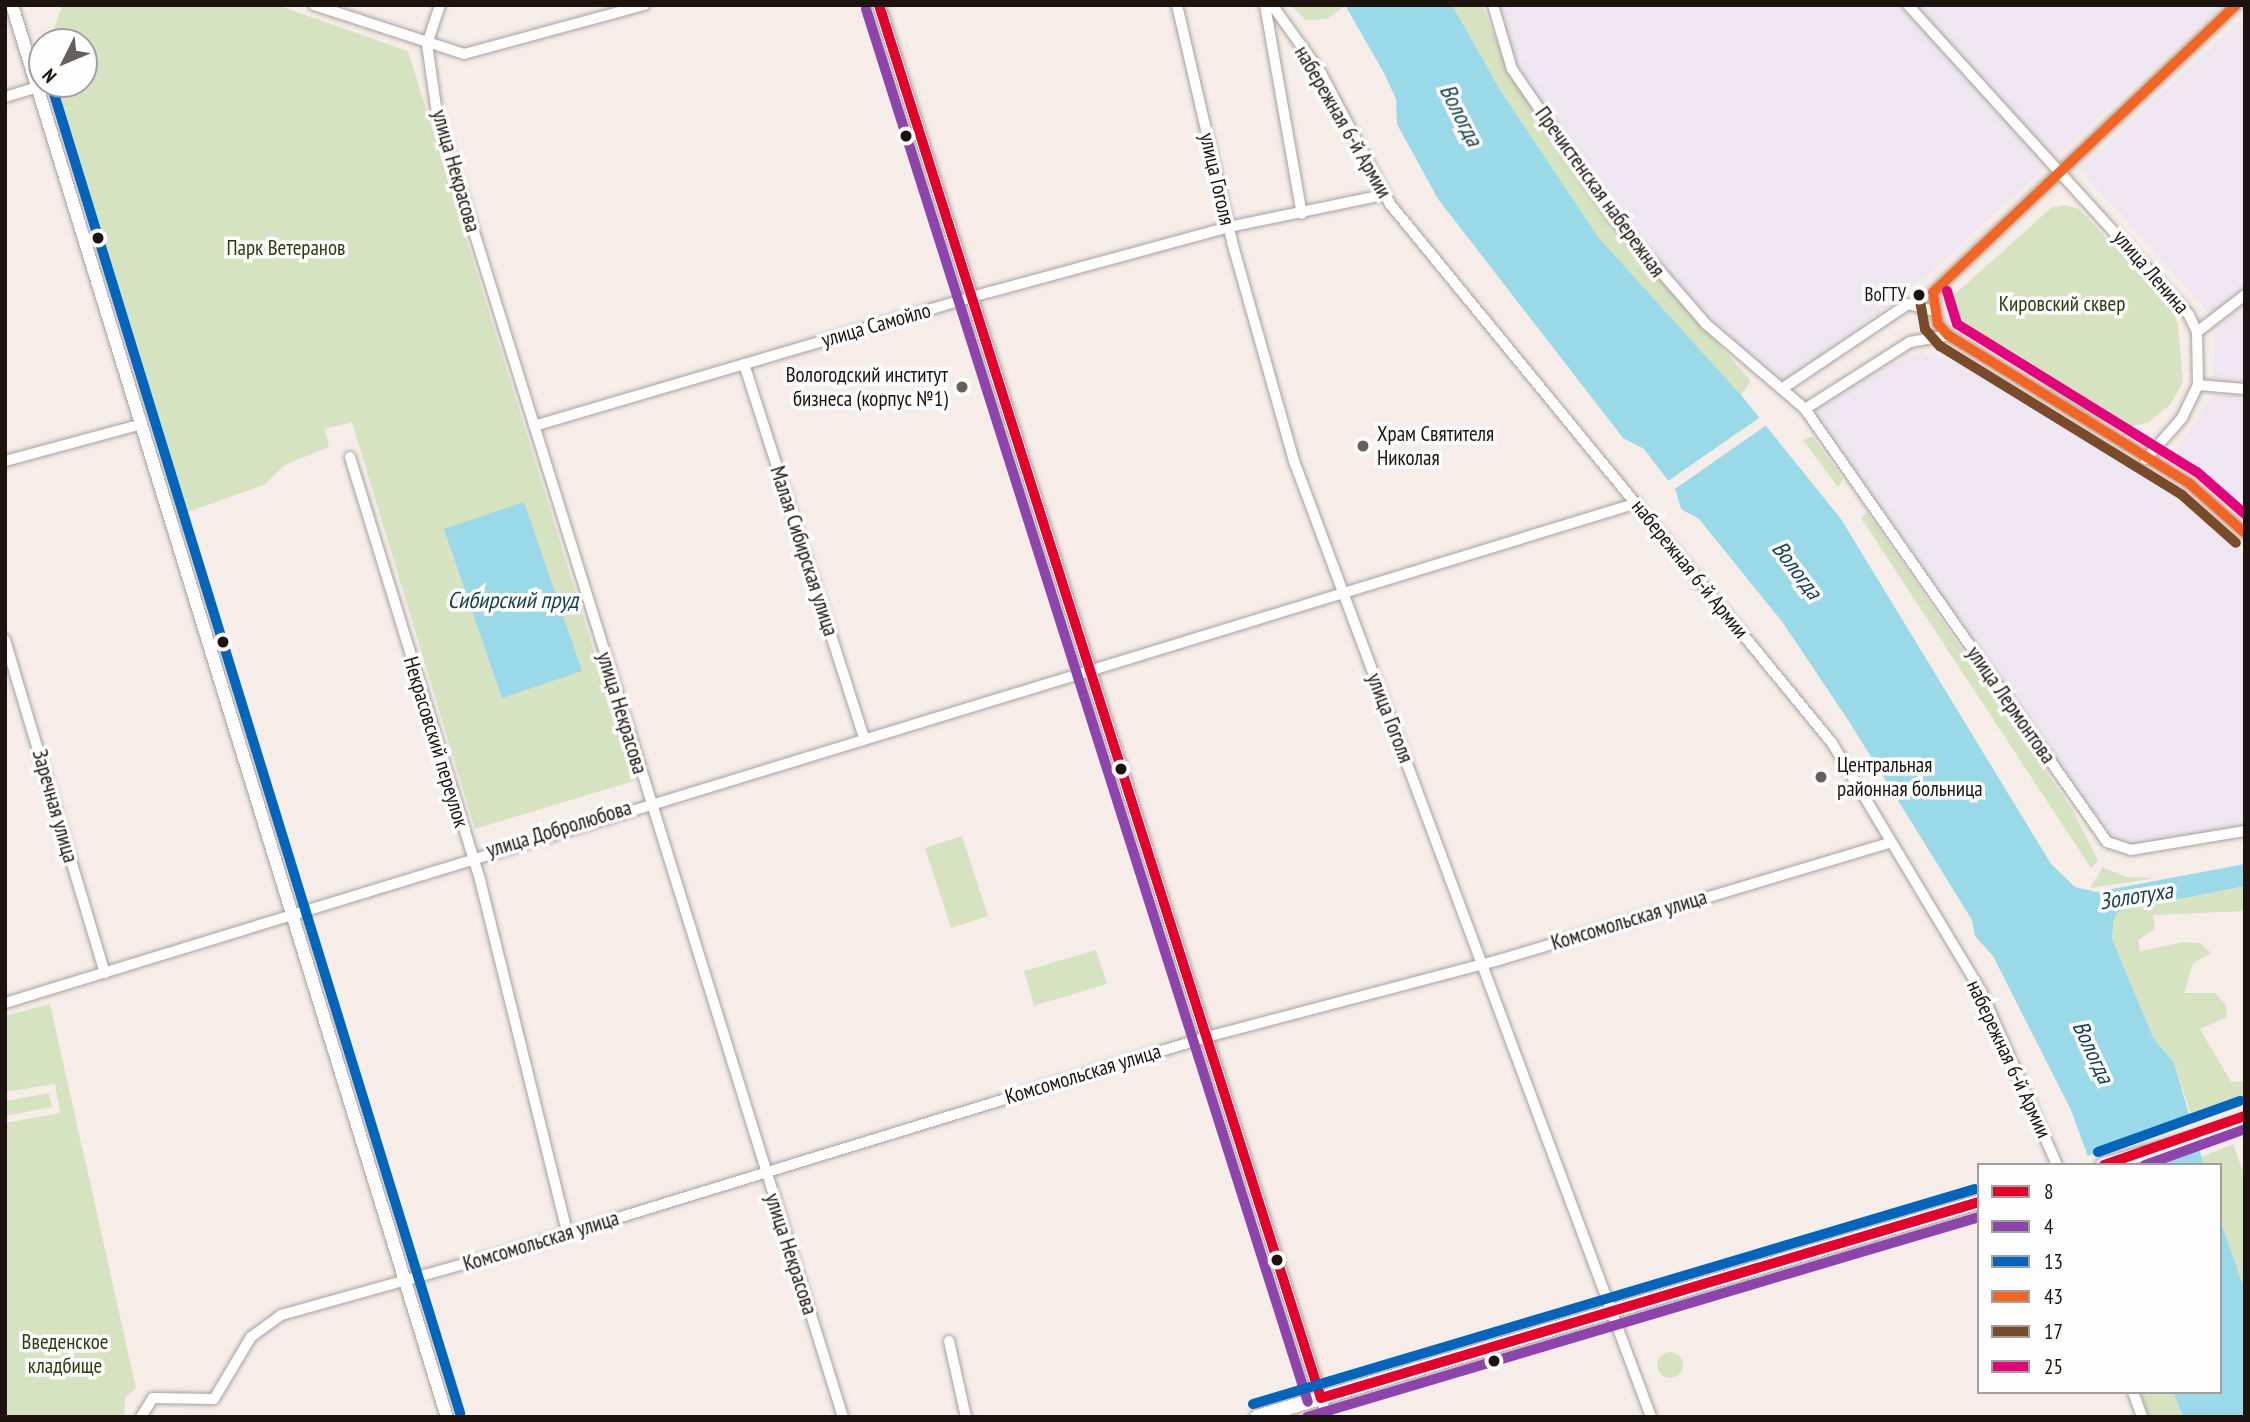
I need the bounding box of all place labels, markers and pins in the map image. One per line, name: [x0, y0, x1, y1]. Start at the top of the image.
unlabelled marker: [899, 129, 913, 143]
unlabelled marker: [91, 231, 105, 245]
place label: ВоГТУ: [1864, 284, 1906, 306]
marker: ВоГТУ: [1912, 288, 1926, 302]
place label: Вологодский институт бизнеса (корпус №1): [786, 362, 948, 412]
marker: Вологодский институт бизнеса (корпус №1): [954, 379, 970, 395]
place label: Храм Святителя Николая: [1377, 421, 1494, 471]
marker: Храм Святителя Николая: [1355, 438, 1371, 454]
unlabelled marker: [216, 635, 230, 649]
place label: Центральная районная больница: [1837, 752, 1983, 802]
unlabelled marker: [1114, 762, 1128, 776]
marker: Центральная районная больница: [1811, 767, 1831, 787]
unlabelled marker: [1270, 1253, 1284, 1267]
unlabelled marker: [1487, 1354, 1501, 1368]

